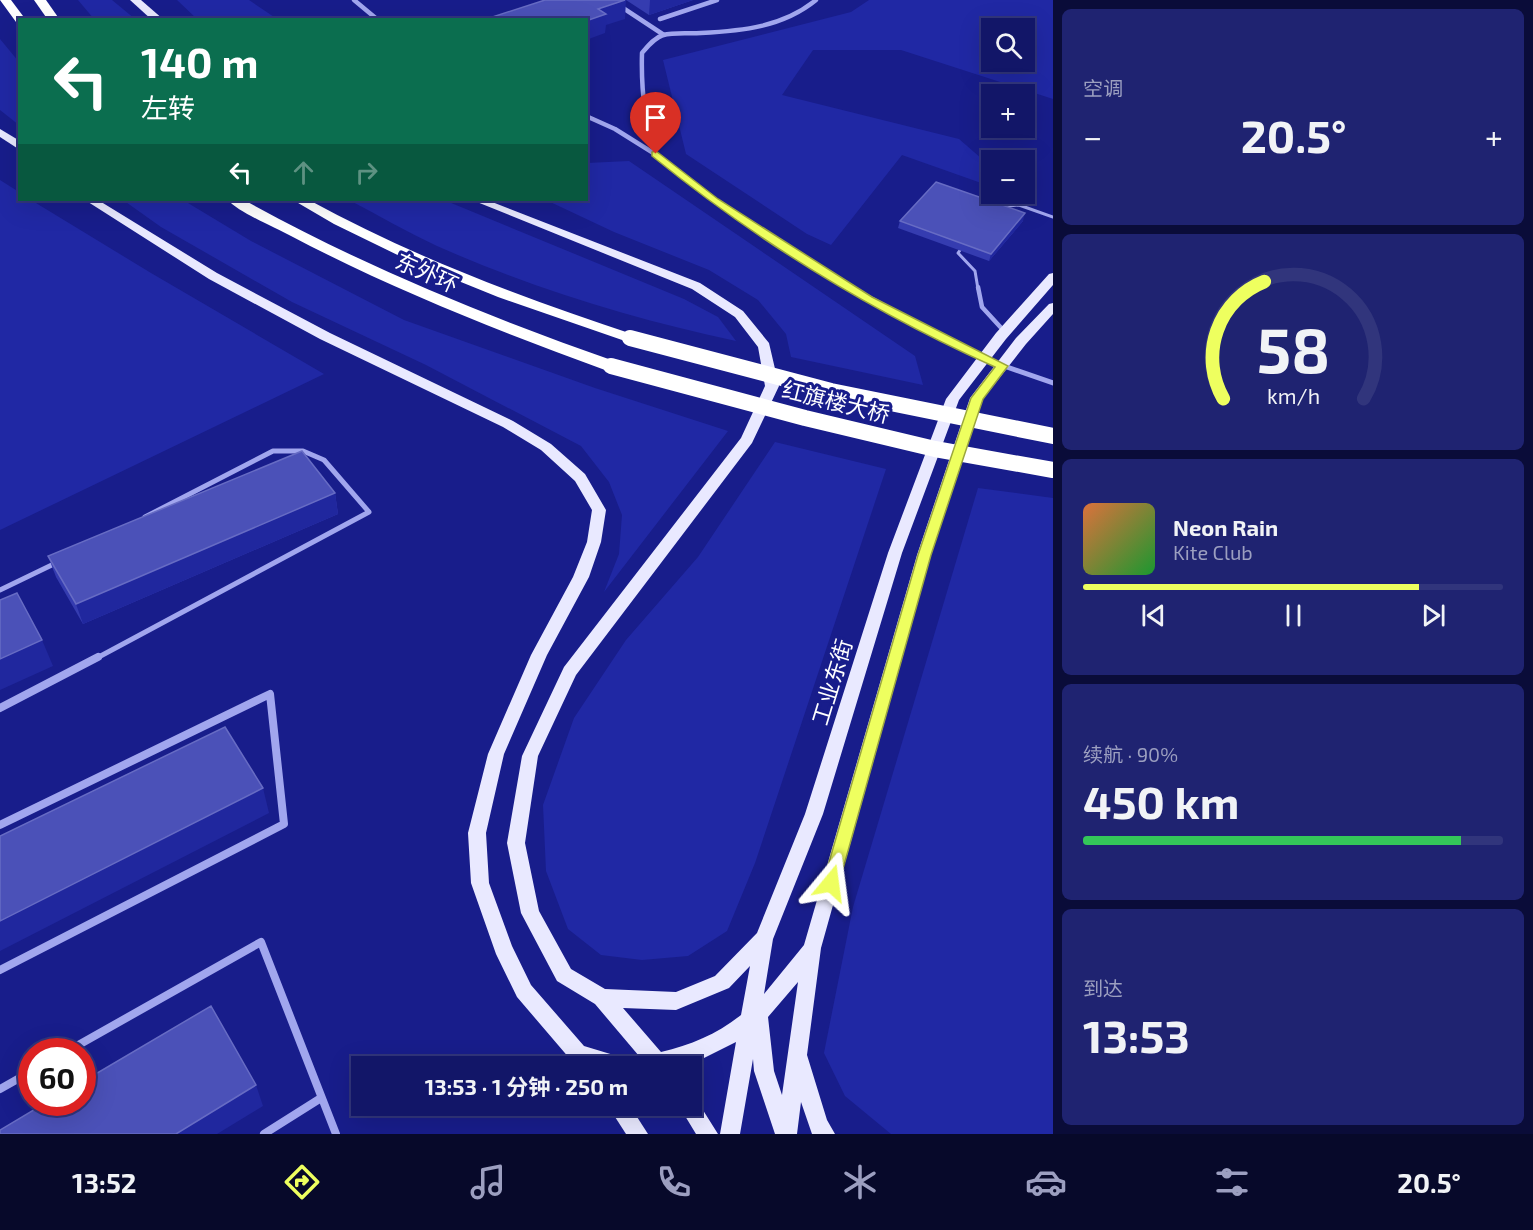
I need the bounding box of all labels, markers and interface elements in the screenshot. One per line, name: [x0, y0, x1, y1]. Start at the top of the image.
map controls: [981, 18, 1035, 204]
button: search: [981, 18, 1035, 72]
text: 140 m: [141, 36, 258, 86]
icon: left: [42, 42, 120, 120]
text: 空调: [1083, 76, 1123, 100]
button: +: [981, 84, 1035, 138]
text: 左转: [141, 91, 195, 123]
pin: [630, 92, 681, 154]
icon: arrive: [639, 101, 672, 134]
text: 20.5°: [1241, 108, 1346, 162]
text: −: [1083, 116, 1102, 156]
text: +: [1485, 116, 1503, 156]
button: −: [981, 150, 1035, 204]
icon: left: [224, 156, 257, 189]
icon: ahead: [287, 156, 320, 189]
icon: right: [350, 156, 383, 189]
street label: 东外环: [392, 247, 463, 297]
text: 58: [1256, 311, 1330, 386]
street label: 红旗楼大桥: [780, 375, 893, 427]
text: km/h: [1266, 383, 1320, 408]
text: Neon Rain: [1173, 514, 1278, 540]
text: Kite Club: [1173, 540, 1253, 564]
icon: previous: [1137, 599, 1170, 632]
icon: pause: [1277, 599, 1310, 632]
icon: next: [1417, 599, 1450, 632]
street label: 工业东街: [806, 636, 856, 728]
text: 续航 · 90%: [1083, 742, 1178, 766]
text: 450 km: [1083, 774, 1239, 828]
position arrow: [799, 851, 863, 915]
text: 到达: [1083, 976, 1123, 1000]
text: 13:53: [1083, 1008, 1190, 1062]
speed limit sign: 60: [18, 1038, 96, 1116]
text: 13:53 · 1 分钟 · 250 m: [425, 1073, 628, 1099]
icon: directions: [281, 1161, 323, 1203]
icon: music: [467, 1161, 509, 1203]
icon: phone: [653, 1161, 695, 1203]
icon: climate: [839, 1161, 881, 1203]
icon: car: [1025, 1161, 1067, 1203]
icon: filters: [1211, 1161, 1253, 1203]
text: 13:52: [72, 1166, 137, 1198]
text: 20.5°: [1397, 1166, 1461, 1198]

